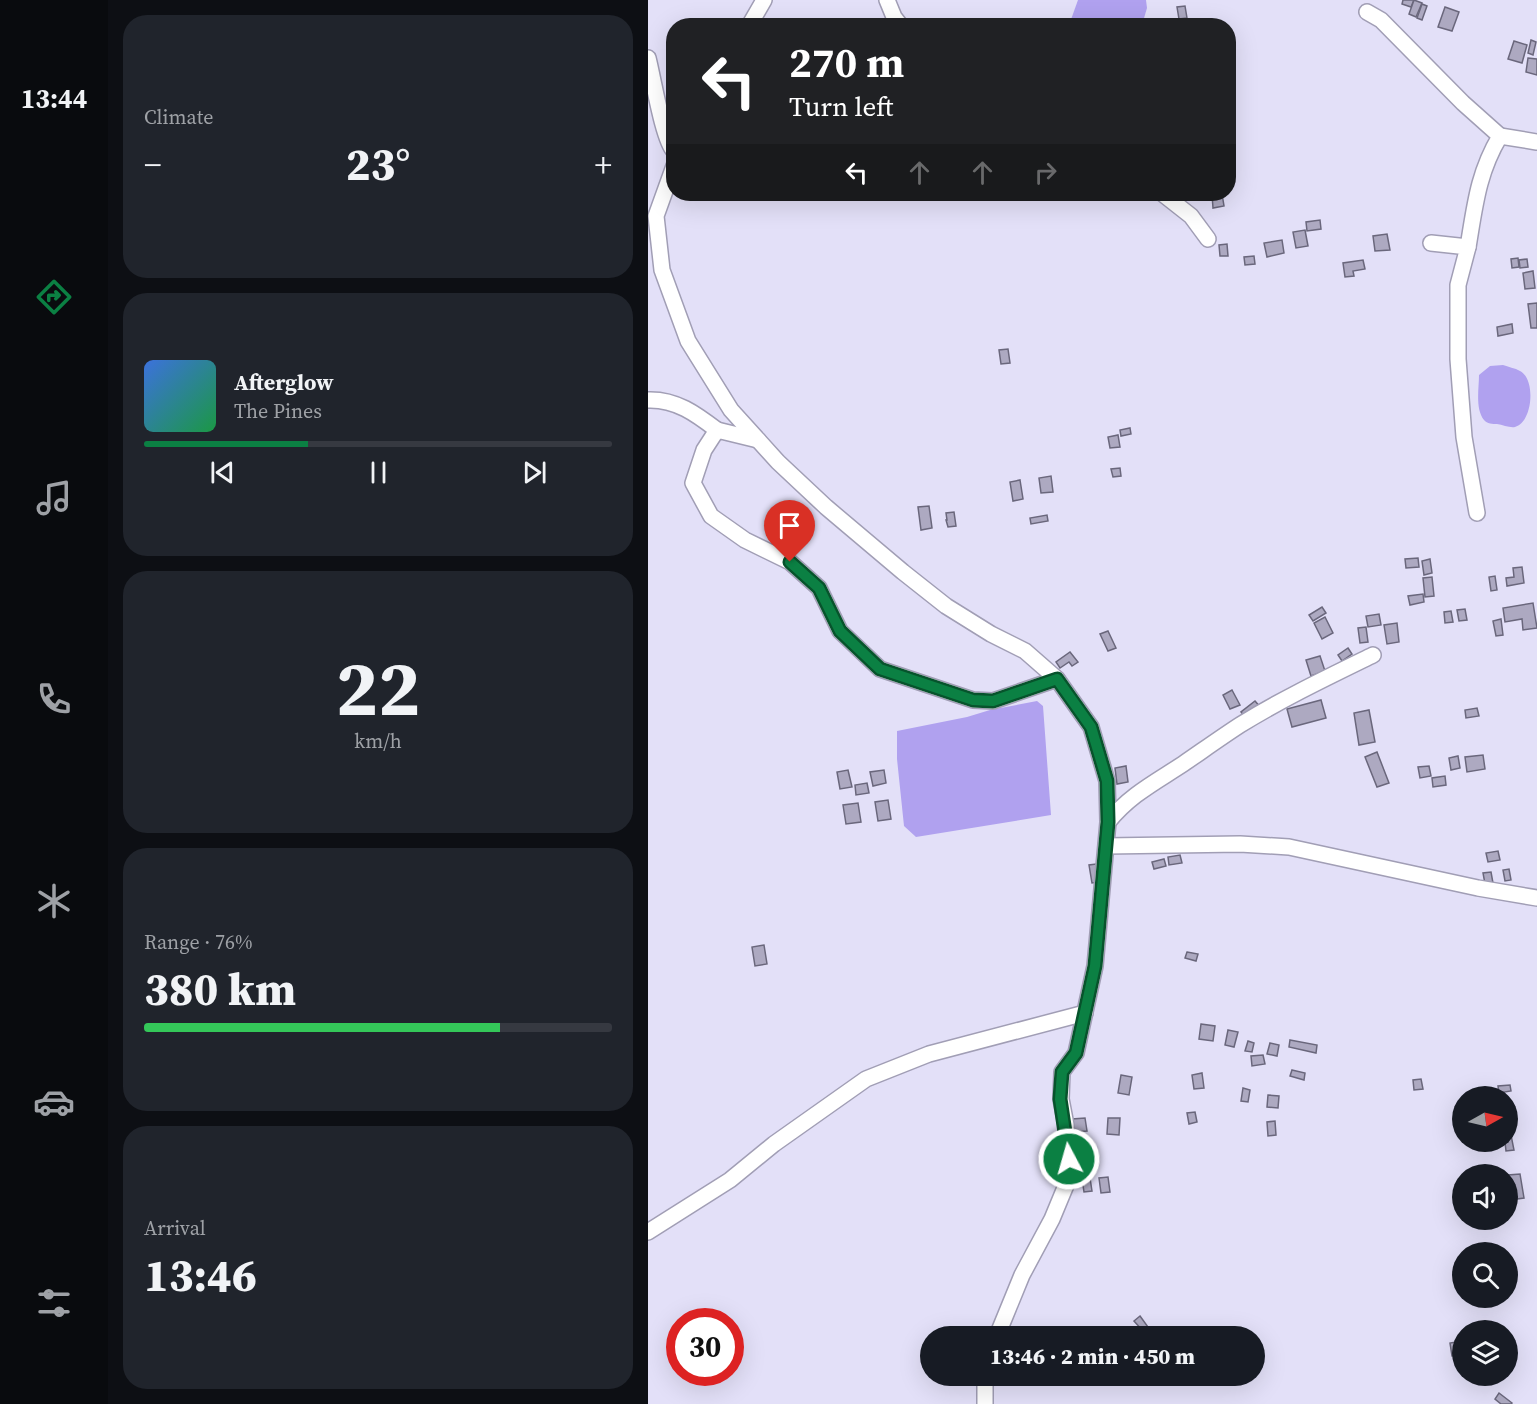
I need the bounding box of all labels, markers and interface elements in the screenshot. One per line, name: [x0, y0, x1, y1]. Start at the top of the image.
text: 270 m: [789, 33, 904, 91]
icon: left: [690, 42, 768, 120]
text: 13:44: [21, 80, 87, 117]
text: Turn left: [789, 88, 893, 125]
text: Climate: [144, 103, 213, 131]
text: 23°: [346, 133, 410, 195]
text: −: [144, 142, 162, 187]
text: +: [594, 142, 612, 187]
icon: left: [840, 156, 873, 189]
icon: ahead: [903, 156, 936, 189]
icon: ahead: [966, 156, 999, 189]
icon: right: [1029, 156, 1062, 189]
icon: directions: [33, 276, 75, 318]
text: Afterglow: [234, 367, 334, 397]
text: The Pines: [234, 397, 322, 425]
icon: previous: [206, 456, 239, 489]
icon: pause: [362, 456, 395, 489]
icon: next: [518, 456, 551, 489]
icon: music: [33, 477, 75, 519]
pin: [764, 500, 815, 562]
icon: arrive: [773, 509, 806, 542]
text: 22: [336, 634, 420, 741]
icon: phone: [33, 678, 75, 720]
text: km/h: [354, 727, 402, 755]
icon: climate: [33, 880, 75, 922]
text: Range · 76%: [144, 928, 253, 956]
text: 380 km: [144, 958, 296, 1020]
icon: car: [33, 1081, 75, 1123]
north arrow: [1452, 1086, 1518, 1152]
map controls: [1452, 1086, 1518, 1386]
position arrow: [1037, 1127, 1101, 1191]
button: sound: [1452, 1164, 1518, 1230]
text: Arrival: [144, 1214, 206, 1242]
button: search: [1452, 1242, 1518, 1308]
text: 13:46: [144, 1244, 257, 1306]
icon: filters: [33, 1282, 75, 1324]
speed limit sign: 30: [666, 1308, 744, 1386]
button: layers: [1452, 1320, 1518, 1386]
text: 13:46 · 2 min · 450 m: [990, 1341, 1195, 1371]

